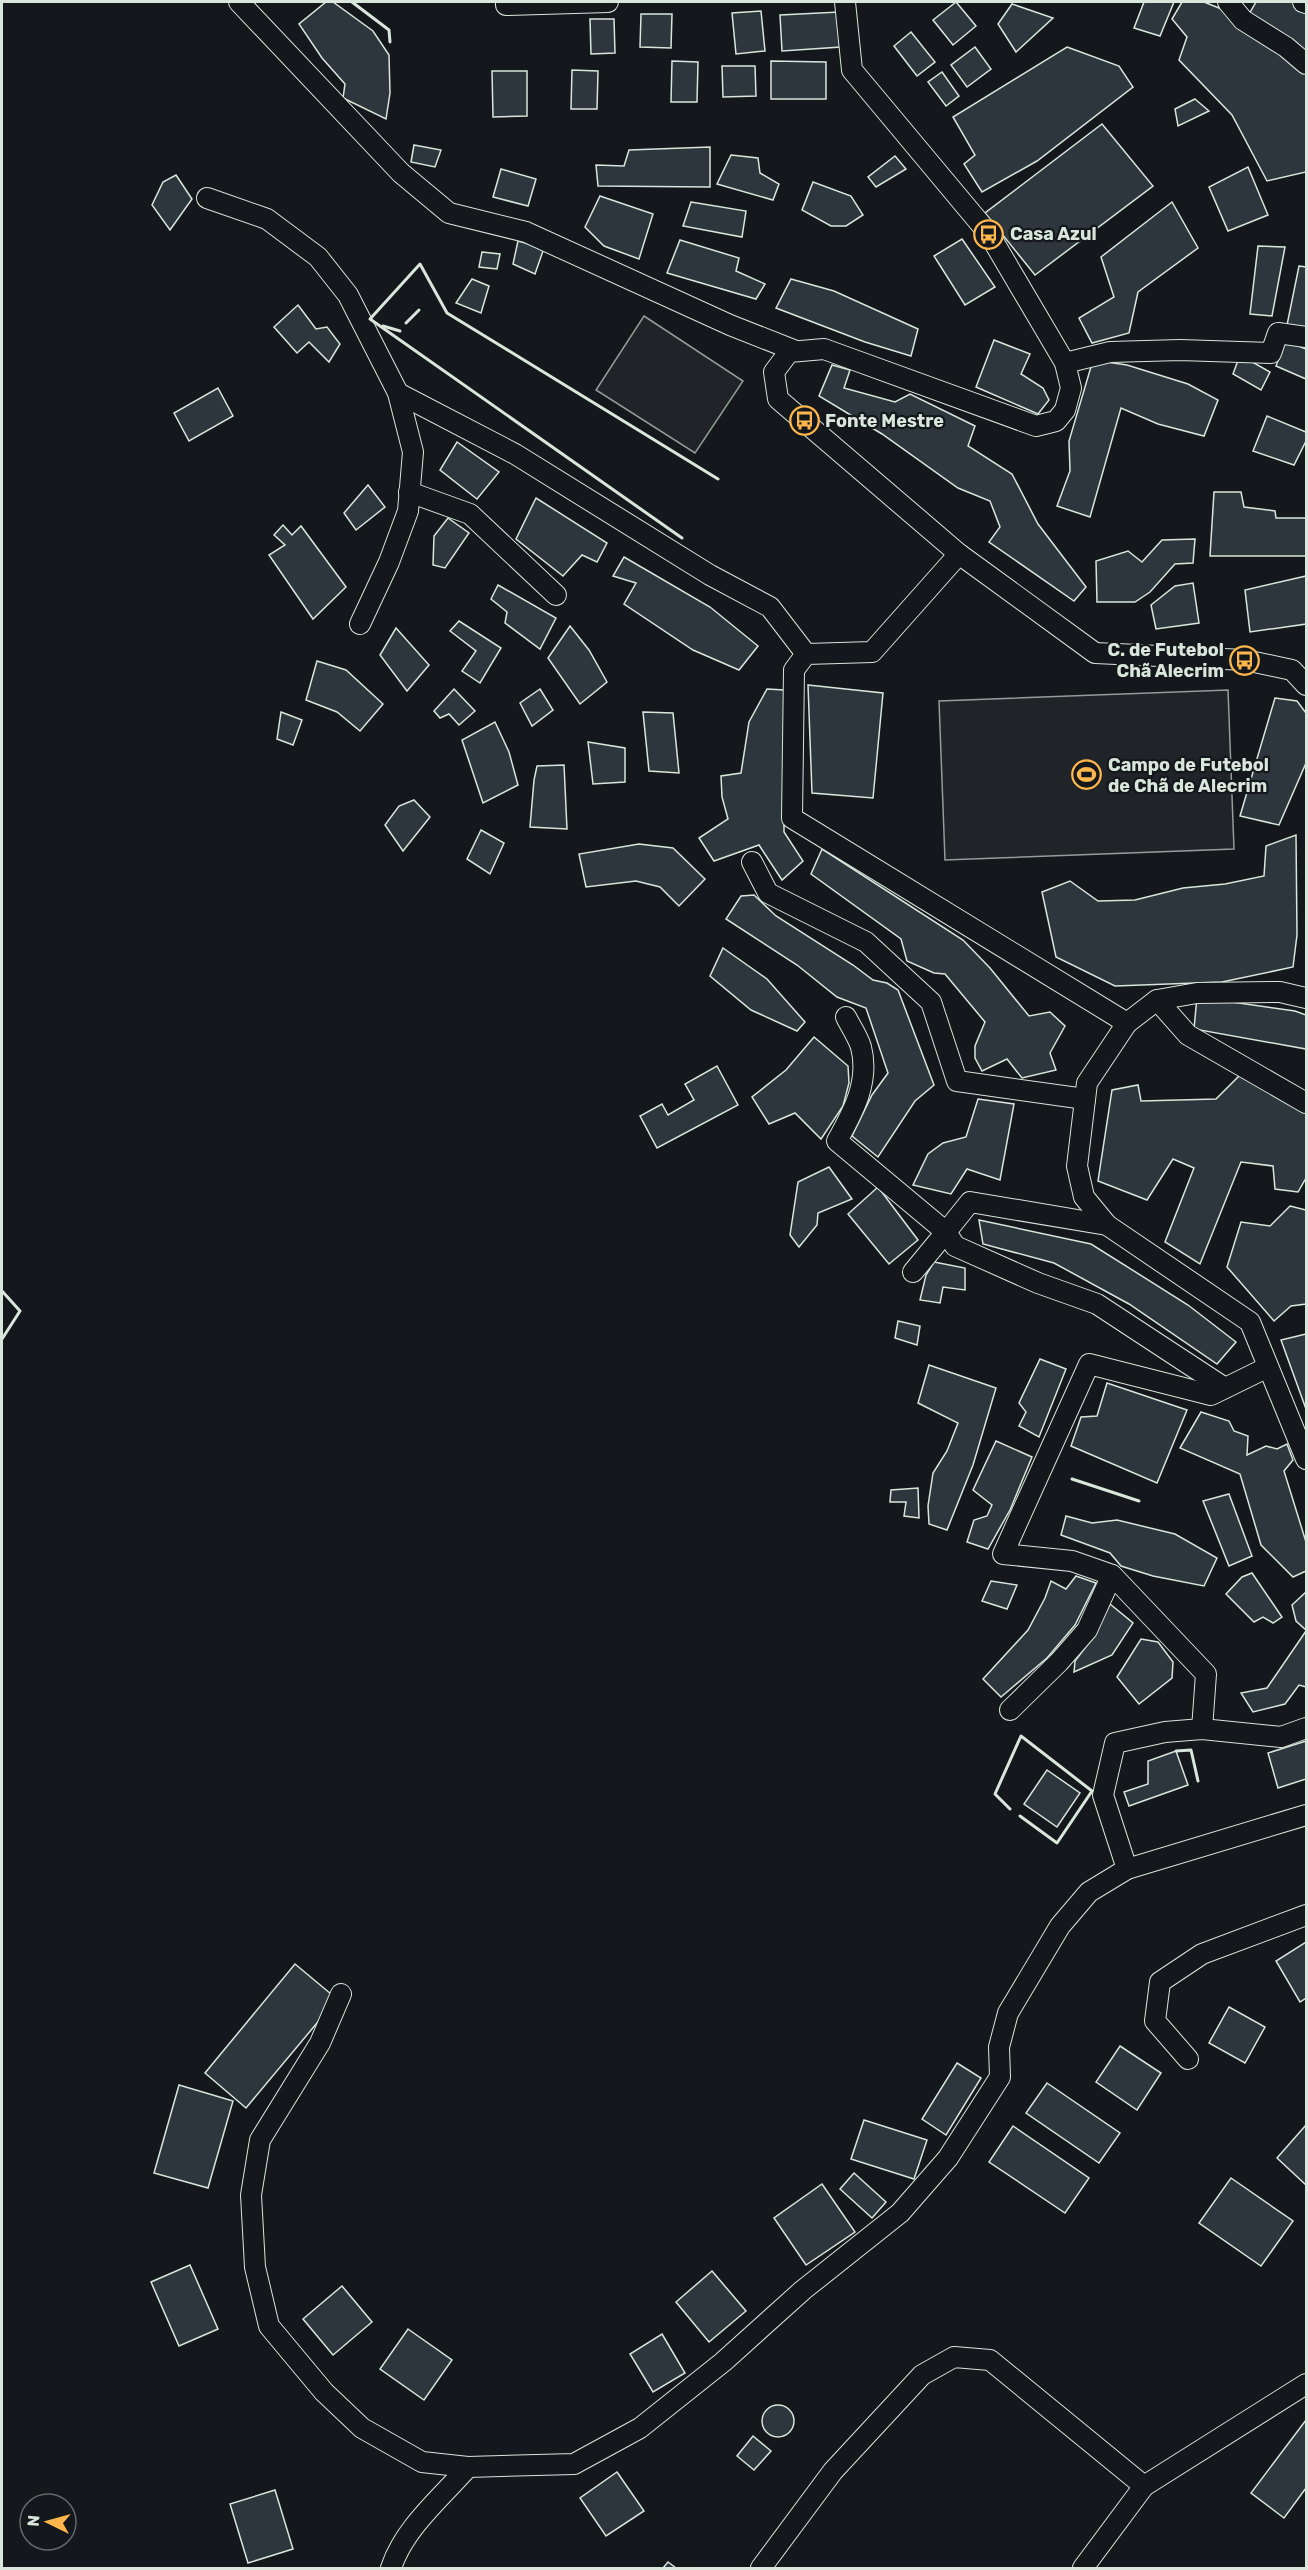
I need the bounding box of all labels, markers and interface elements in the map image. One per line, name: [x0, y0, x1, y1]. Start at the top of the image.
bus stop icon: Casa Azul: [973, 218, 1005, 250]
place label: Casa Azul: [1010, 223, 1097, 245]
bus stop icon: Fonte Mestre: [788, 405, 820, 437]
place label: Fonte Mestre: [825, 410, 944, 432]
place label: C. de Futebol Chã Alecrim: [1107, 639, 1224, 682]
bus stop icon: C. de Futebol Chã Alecrim: [1229, 644, 1261, 676]
place label: Campo de Futebol de Chã de Alecrim: [1108, 754, 1269, 797]
sports icon: Campo de Futebol de Chã de Alecrim: [1071, 759, 1103, 791]
north arrow: [18, 2492, 78, 2552]
text: N: [24, 2514, 44, 2527]

